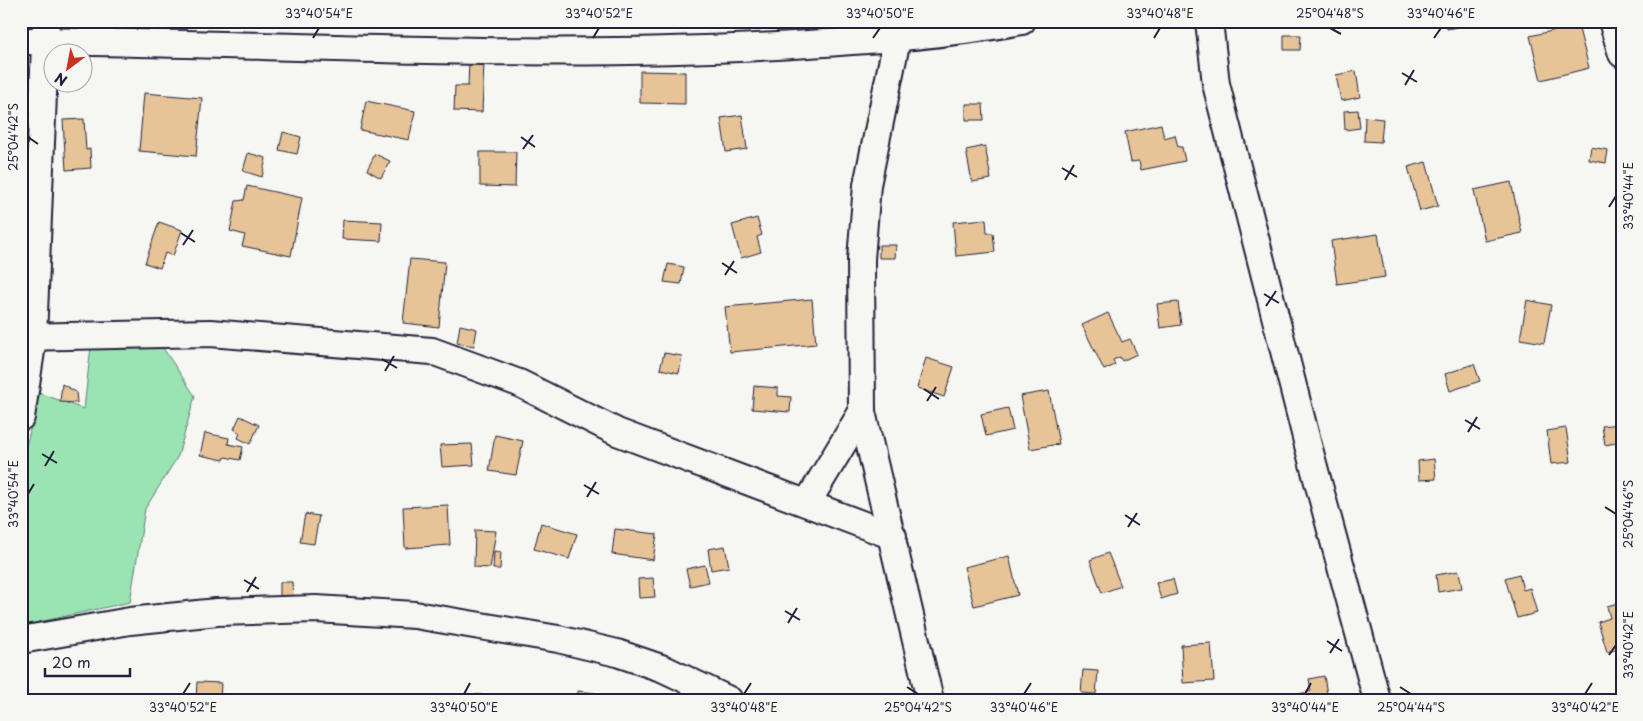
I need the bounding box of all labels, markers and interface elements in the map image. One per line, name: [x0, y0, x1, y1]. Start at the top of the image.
text: 33°40'54"E: [285, 4, 353, 22]
text: 33°40'52"E: [565, 4, 633, 22]
text: 33°40'50"E: [846, 4, 914, 22]
text: 33°40'48"E: [1126, 4, 1194, 22]
text: 25°04'48"S: [1296, 4, 1364, 22]
text: 33°40'46"E: [1407, 4, 1475, 22]
north arrow: [42, 42, 92, 92]
text: N: [51, 68, 71, 91]
text: 25°04'42"S: [4, 103, 22, 171]
text: 33°40'44"E: [1619, 162, 1637, 230]
text: 33°40'54"E: [4, 460, 22, 528]
text: 25°04'46"S: [1619, 480, 1637, 548]
text: 33°40'42"E: [1619, 611, 1637, 679]
scale bar: [45, 646, 130, 678]
text: 20 m: [52, 650, 91, 673]
text: 33°40'52"E: [149, 698, 217, 716]
text: 33°40'50"E: [430, 698, 498, 716]
text: 33°40'48"E: [710, 698, 778, 716]
text: 25°04'42"S: [884, 698, 952, 716]
text: 33°40'46"E: [990, 698, 1058, 716]
text: 33°40'44"E: [1271, 698, 1339, 716]
text: 25°04'44"S: [1377, 698, 1445, 716]
text: 33°40'42"E: [1551, 698, 1619, 716]

